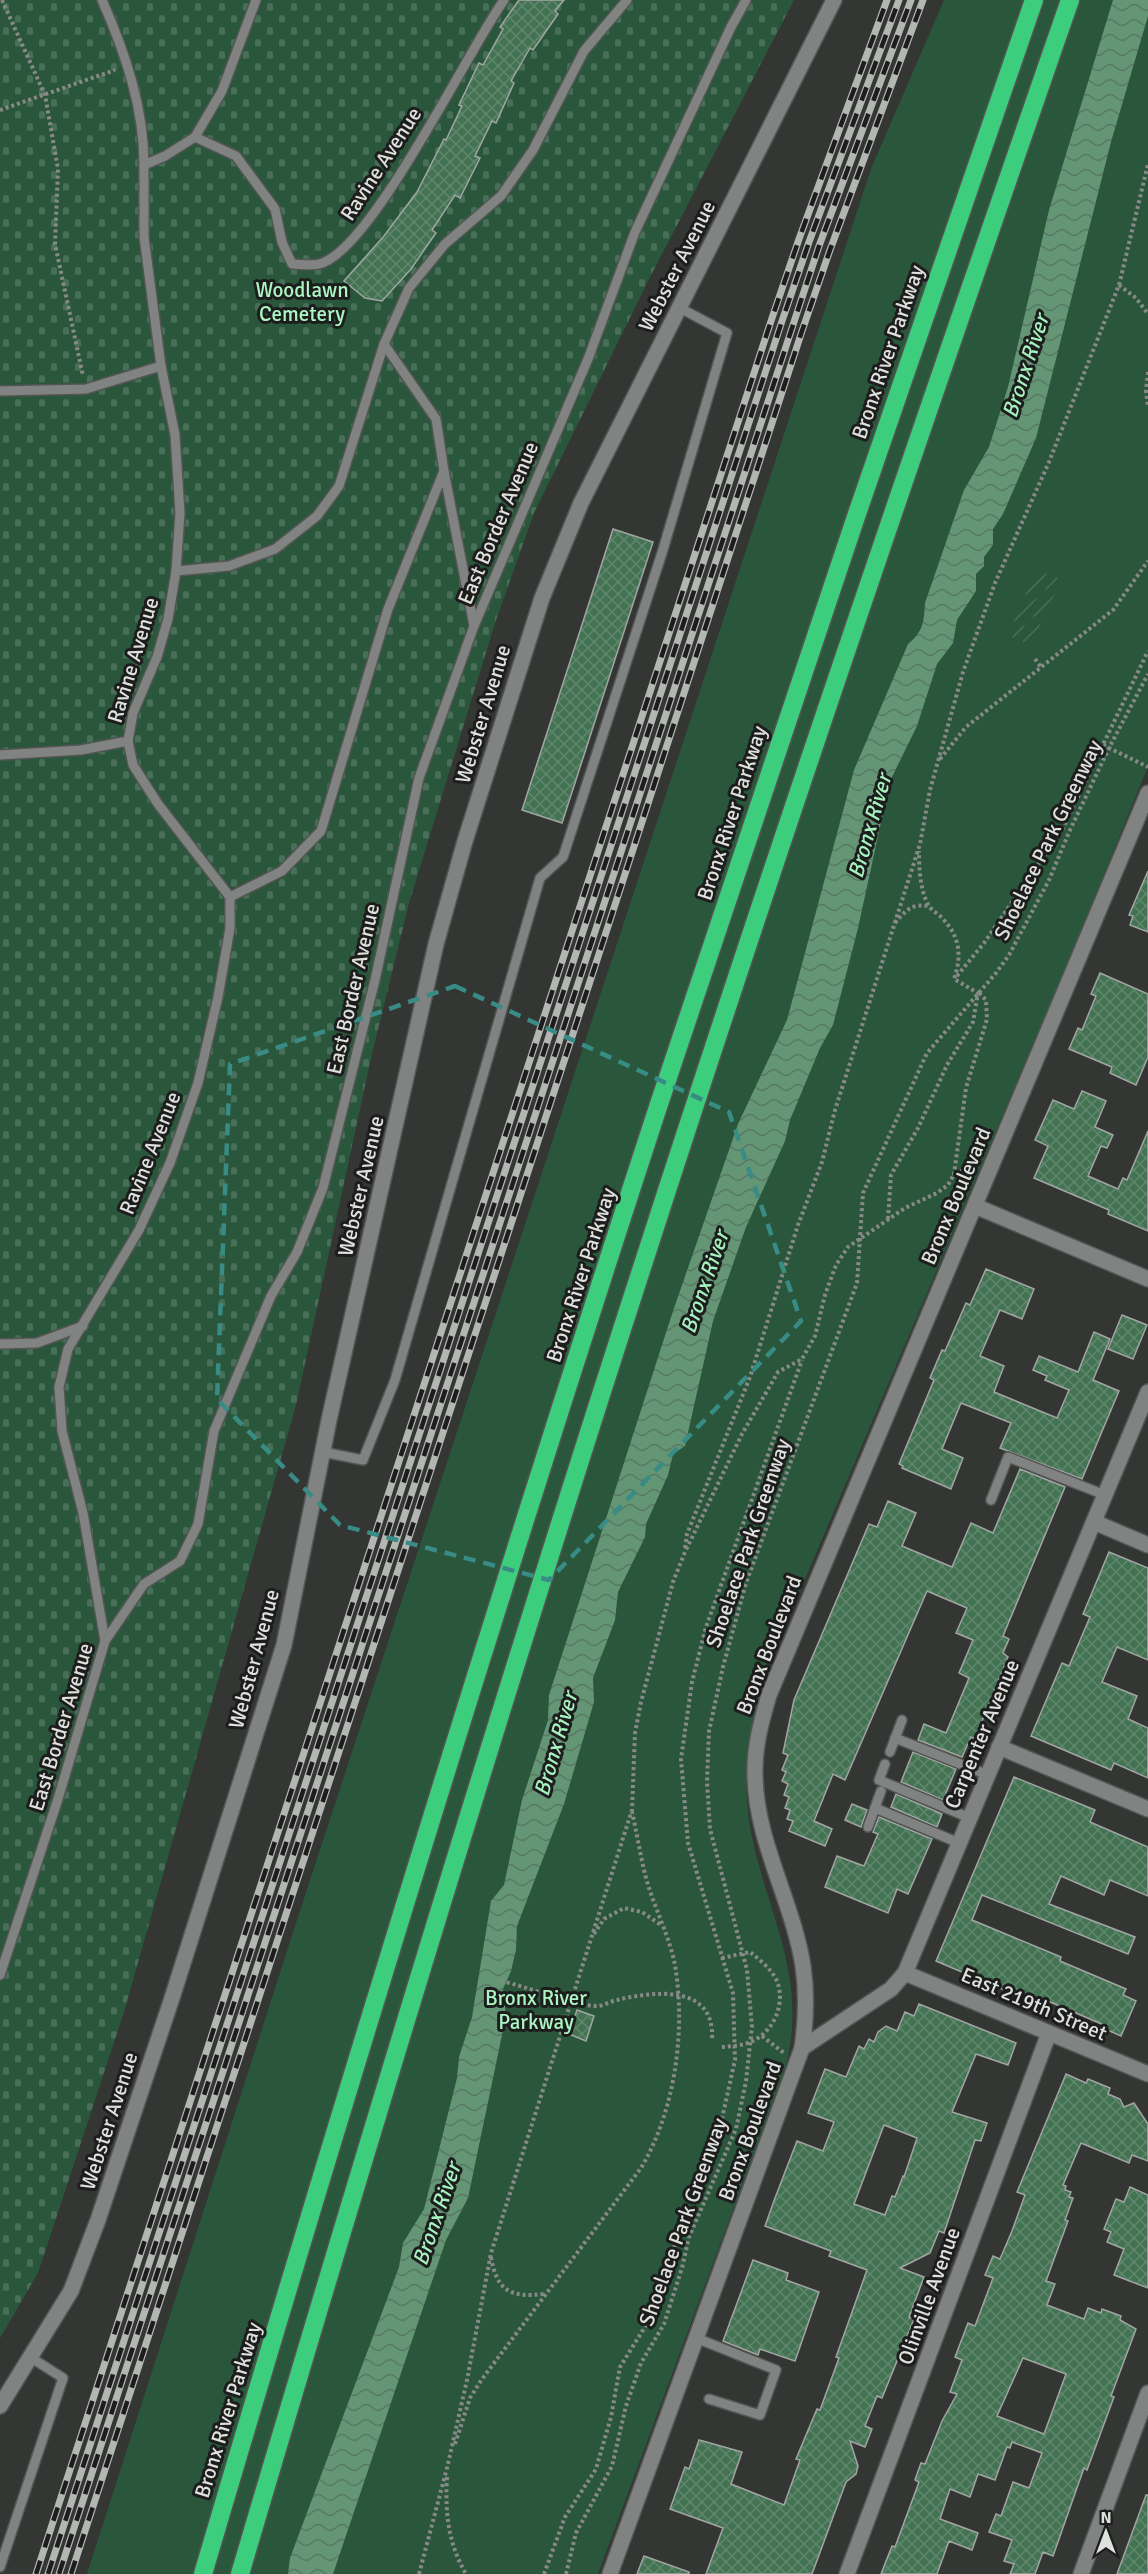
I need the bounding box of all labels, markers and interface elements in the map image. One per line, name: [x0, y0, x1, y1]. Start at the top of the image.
street label: Ravine Avenue: [335, 102, 427, 226]
street label: Webster Avenue: [633, 196, 721, 336]
street label: Bronx River Parkway: [846, 261, 930, 442]
park label: Woodlawn Cemetery: [255, 277, 349, 327]
water label: Bronx River: [996, 308, 1056, 421]
street label: East Border Avenue: [452, 438, 544, 608]
street label: Ravine Avenue: [102, 594, 164, 726]
street label: Webster Avenue: [450, 642, 516, 786]
street label: Bronx River Parkway: [691, 722, 773, 904]
street label: Shoelace Park Greenway: [988, 736, 1108, 944]
water label: Bronx River: [842, 768, 898, 881]
street label: East Border Avenue: [321, 901, 385, 1077]
street label: Ravine Avenue: [114, 1088, 186, 1218]
street label: Webster Avenue: [332, 1113, 390, 1259]
street label: Bronx Boulevard: [915, 1123, 997, 1269]
street label: Bronx River Parkway: [540, 1184, 622, 1366]
water label: Bronx River: [674, 1225, 736, 1337]
street label: Shoelace Park Greenway: [700, 1435, 796, 1651]
street label: Bronx Boulevard: [731, 1572, 807, 1718]
street label: Webster Avenue: [223, 1586, 285, 1732]
street label: East Border Avenue: [23, 1640, 99, 1814]
street label: Carpenter Avenue: [939, 1655, 1025, 1813]
water label: Bronx River: [528, 1686, 584, 1799]
street label: East 219th Street: [957, 1962, 1111, 2046]
park label: Bronx River Parkway: [485, 1985, 587, 2035]
street label: Webster Avenue: [74, 2049, 144, 2193]
street label: Bronx Boulevard: [713, 2058, 787, 2204]
street label: Shoelace Park Greenway: [633, 2114, 733, 2330]
water label: Bronx River: [406, 2157, 468, 2269]
street label: Olinville Avenue: [892, 2224, 966, 2368]
street label: Bronx River Parkway: [189, 2319, 267, 2501]
north arrow: [1076, 2502, 1136, 2562]
text: N: [1100, 2508, 1112, 2528]

